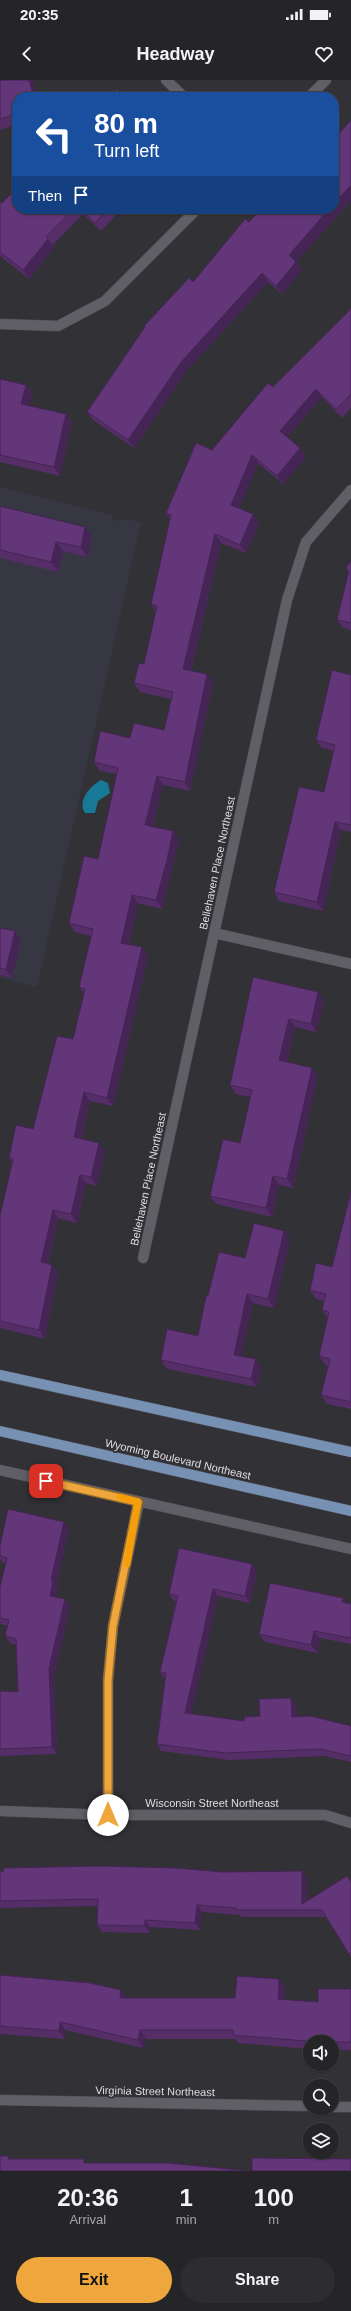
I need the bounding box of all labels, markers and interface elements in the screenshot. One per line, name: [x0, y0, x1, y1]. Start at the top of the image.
text: 20:35: [20, 6, 58, 23]
icon: back: [16, 43, 38, 65]
icon: heart: [313, 43, 335, 65]
text: Headway: [136, 44, 215, 64]
icon: left: [28, 108, 80, 160]
text: 80 m: [94, 108, 158, 139]
text: Turn left: [94, 141, 159, 161]
icon: arrive: [70, 184, 92, 206]
text: Then: [28, 187, 62, 204]
street label: Bellehaven Place Northeast: [197, 795, 237, 931]
street label: Bellehaven Place Northeast: [128, 1111, 168, 1247]
street label: Wyoming Boulevard Northeast: [104, 1436, 252, 1482]
pin: [29, 1464, 63, 1498]
icon: arrive: [35, 1470, 57, 1492]
position arrow: [87, 1794, 129, 1836]
street label: Wisconsin Street Northeast: [145, 1797, 279, 1809]
map controls: [303, 2035, 339, 2159]
button: sound: [303, 2035, 339, 2071]
button: search: [303, 2079, 339, 2115]
street label: Virginia Street Northeast: [95, 2084, 215, 2098]
button: layers: [303, 2123, 339, 2159]
text: 20:36: [57, 2184, 119, 2211]
text: 1: [179, 2184, 193, 2211]
text: 100: [254, 2184, 294, 2211]
text: Arrival: [69, 2212, 106, 2227]
text: min: [176, 2212, 197, 2227]
text: m: [268, 2212, 279, 2227]
button: Exit: [16, 2257, 172, 2303]
button: Share: [180, 2257, 335, 2303]

